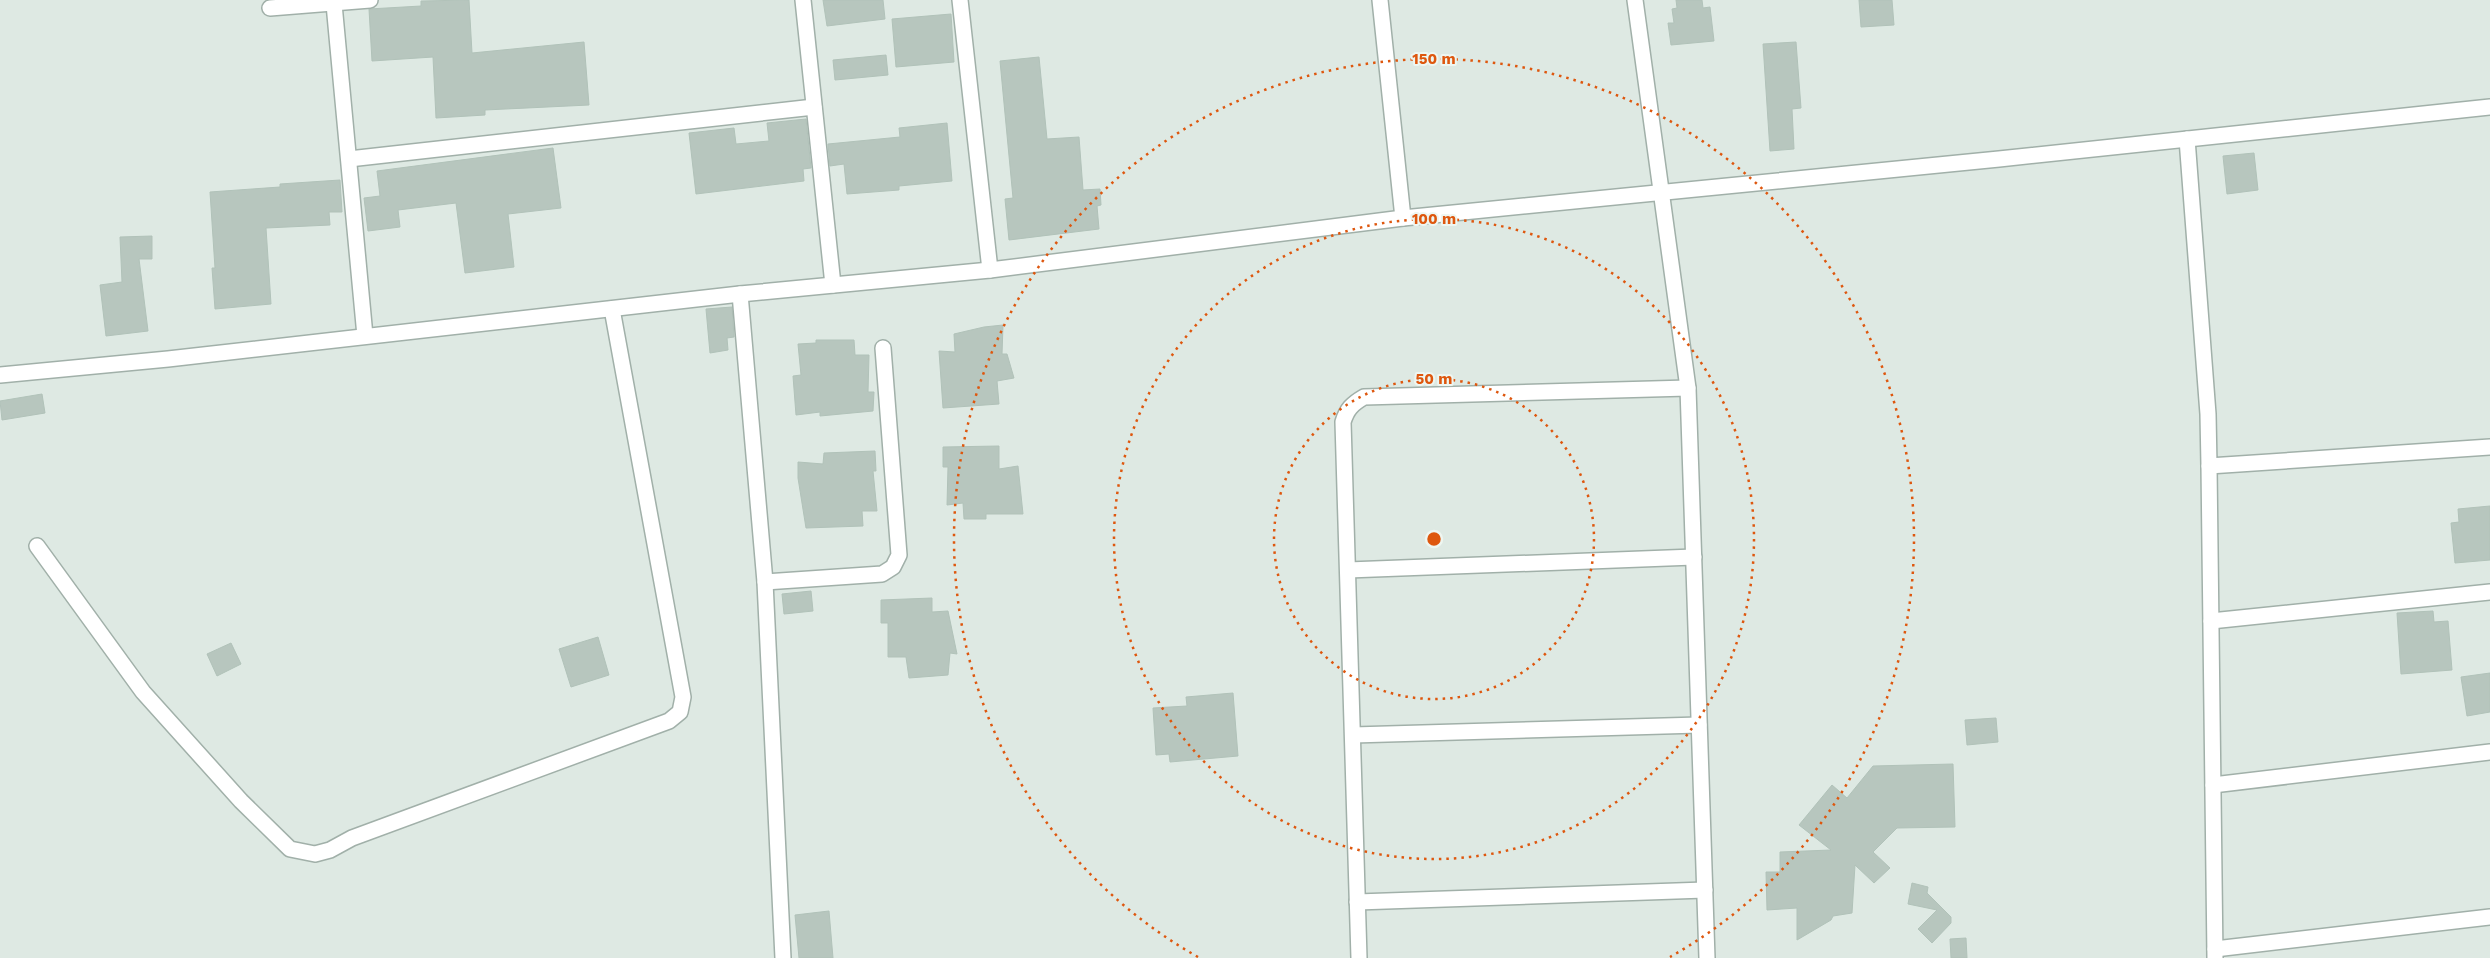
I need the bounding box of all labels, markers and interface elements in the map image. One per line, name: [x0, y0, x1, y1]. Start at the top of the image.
text: 150 m: [1412, 50, 1456, 68]
text: 100 m: [1412, 210, 1456, 228]
text: 50 m: [1416, 370, 1452, 388]
centre of rings: [1425, 530, 1443, 548]

